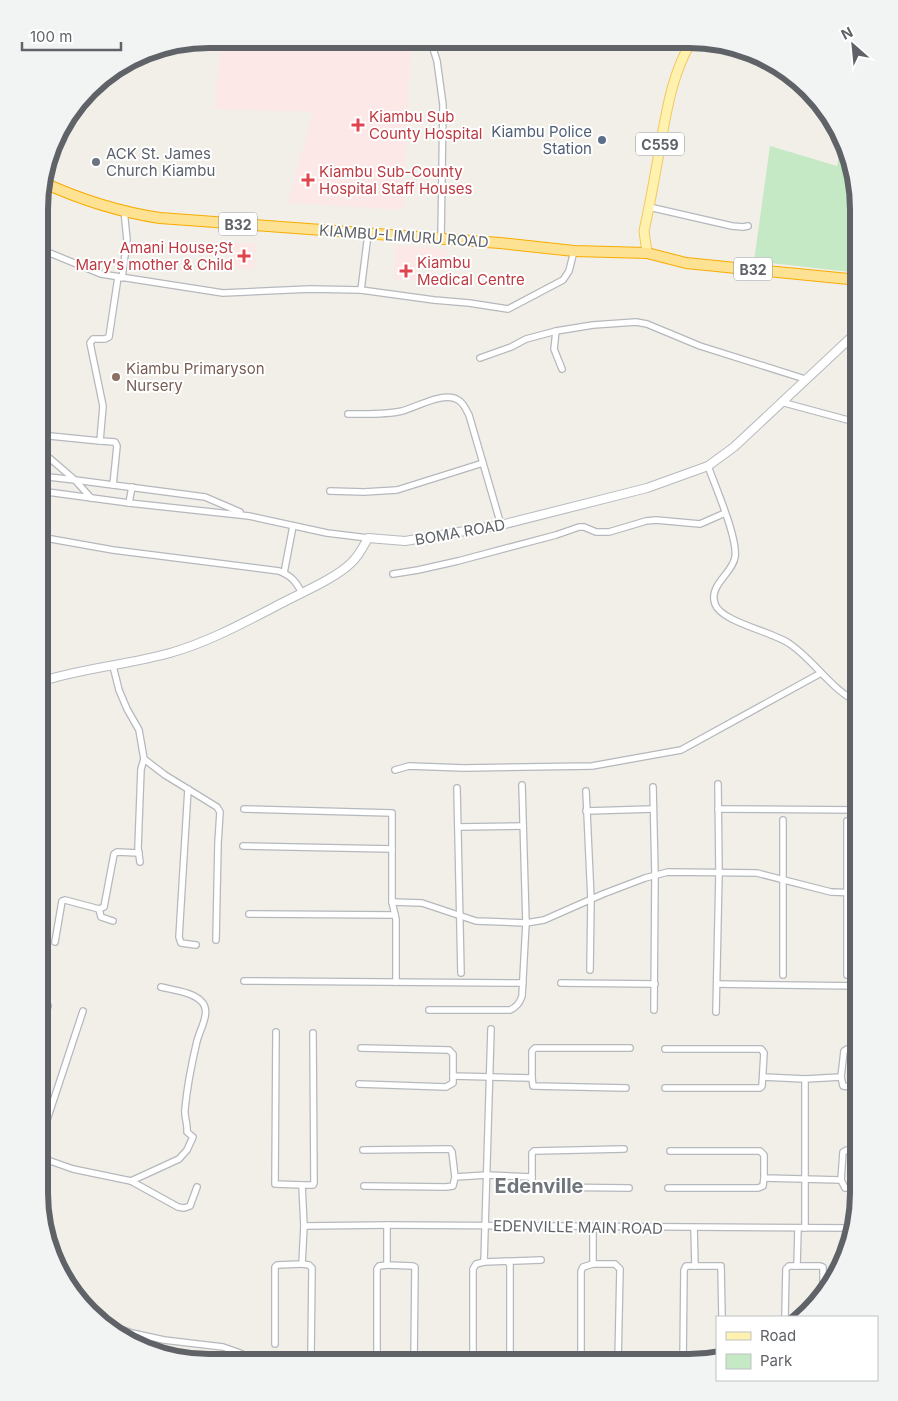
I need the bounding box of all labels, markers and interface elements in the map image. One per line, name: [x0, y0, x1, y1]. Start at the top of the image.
scale bar: [22, 20, 121, 52]
north arrow: [828, 20, 878, 70]
text: N: [838, 23, 855, 43]
text: 100 m: [30, 27, 72, 46]
place label: Kiambu Sub County Hospital: [369, 107, 482, 143]
marker: Kiambu Sub County Hospital: [351, 118, 365, 132]
place label: Kiambu Police Station: [491, 122, 592, 158]
road number: C559: [636, 132, 684, 156]
marker: Kiambu Police Station: [596, 134, 608, 146]
place label: ACK St. James Church Kiambu: [106, 144, 215, 180]
marker: ACK St. James Church Kiambu: [90, 156, 102, 168]
place label: Kiambu Sub-County Hospital Staff Houses: [319, 162, 473, 198]
marker: Kiambu Sub-County Hospital Staff Houses: [301, 173, 315, 187]
road number: B32: [219, 212, 257, 235]
street label: KIAMBU-LIMURU ROAD: [319, 221, 489, 251]
place label: Amani House;St Mary's mother & Child: [75, 238, 233, 274]
marker: Amani House;St Mary's mother & Child: [237, 249, 251, 263]
place label: Kiambu Medical Centre: [417, 253, 525, 289]
road number: B32: [734, 258, 772, 280]
marker: Kiambu Medical Centre: [399, 264, 413, 278]
place label: Kiambu Primaryson Nursery: [126, 359, 265, 395]
marker: Kiambu Primaryson Nursery: [110, 371, 122, 383]
street label: BOMA ROAD: [413, 515, 507, 549]
district label: Edenville: [495, 1174, 584, 1198]
street label: EDENVILLE MAIN ROAD: [493, 1216, 663, 1238]
legend: [716, 1316, 878, 1381]
text: Road: [760, 1326, 796, 1345]
text: Park: [760, 1351, 793, 1370]

